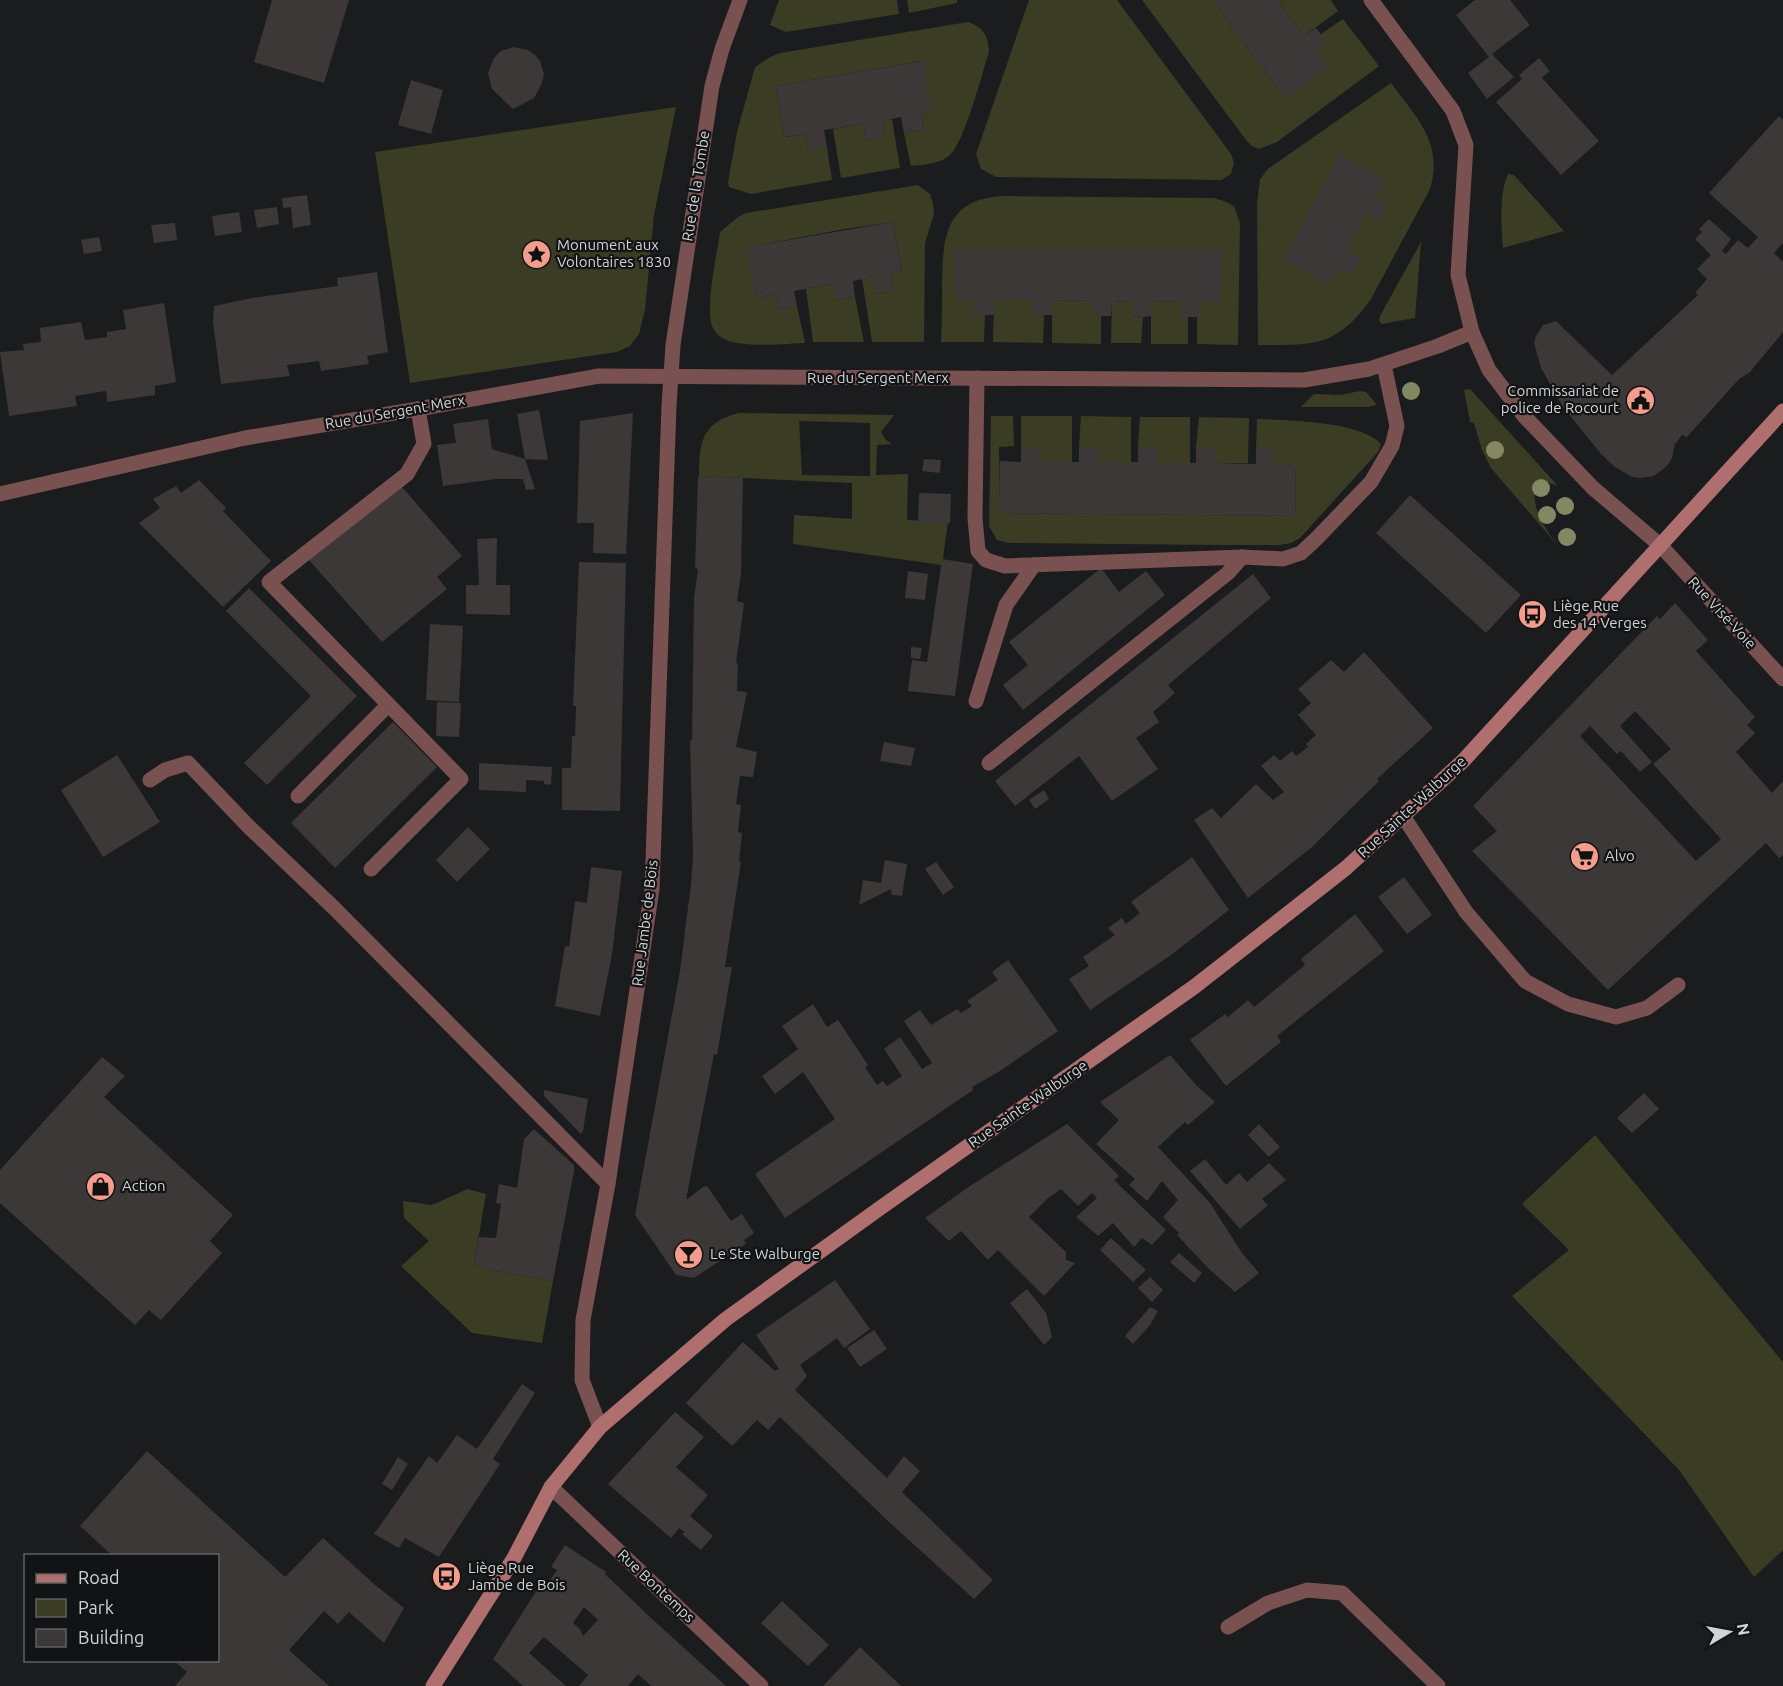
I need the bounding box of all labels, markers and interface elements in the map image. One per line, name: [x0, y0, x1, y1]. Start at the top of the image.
street label: Rue de la Tombe: [678, 129, 713, 242]
place label: Monument aux Volontaires 1830: [557, 236, 671, 270]
place icon: Monument aux Volontaires 1830: [520, 238, 552, 270]
street label: Rue du Sergent Merx: [807, 369, 949, 386]
place label: Commissariat de police de Rocourt: [1501, 382, 1619, 416]
public building icon: Commissariat de police de Rocourt: [1624, 384, 1656, 416]
street label: Rue du Sergent Merx: [324, 391, 467, 432]
street label: Rue Visé-Voie: [1685, 573, 1760, 652]
place label: Liège Rue des 14 Verges: [1553, 597, 1647, 631]
bus stop icon: Liège Rue des 14 Verges: [1516, 599, 1548, 631]
street label: Rue Sainte-Walburge: [1354, 752, 1469, 861]
supermarket icon: Alvo: [1568, 840, 1600, 872]
place label: Alvo: [1605, 847, 1635, 864]
street label: Rue Jambe de Bois: [628, 859, 661, 987]
street label: Rue Sainte-Walburge: [965, 1056, 1090, 1151]
shop icon: Action: [85, 1170, 117, 1202]
place label: Action: [122, 1177, 166, 1194]
bar icon: Le Ste Walburge: [673, 1238, 705, 1270]
place label: Le Ste Walburge: [710, 1245, 820, 1262]
street label: Rue Bontemps: [614, 1546, 698, 1626]
legend: [24, 1554, 219, 1662]
place label: Liège Rue Jambe de Bois: [468, 1559, 565, 1593]
bus stop icon: Liège Rue Jambe de Bois: [431, 1561, 463, 1593]
text: Road: [78, 1567, 120, 1587]
text: Park: [78, 1597, 114, 1617]
north arrow: [1699, 1602, 1759, 1662]
text: N: [1734, 1622, 1754, 1637]
text: Building: [78, 1627, 144, 1647]

